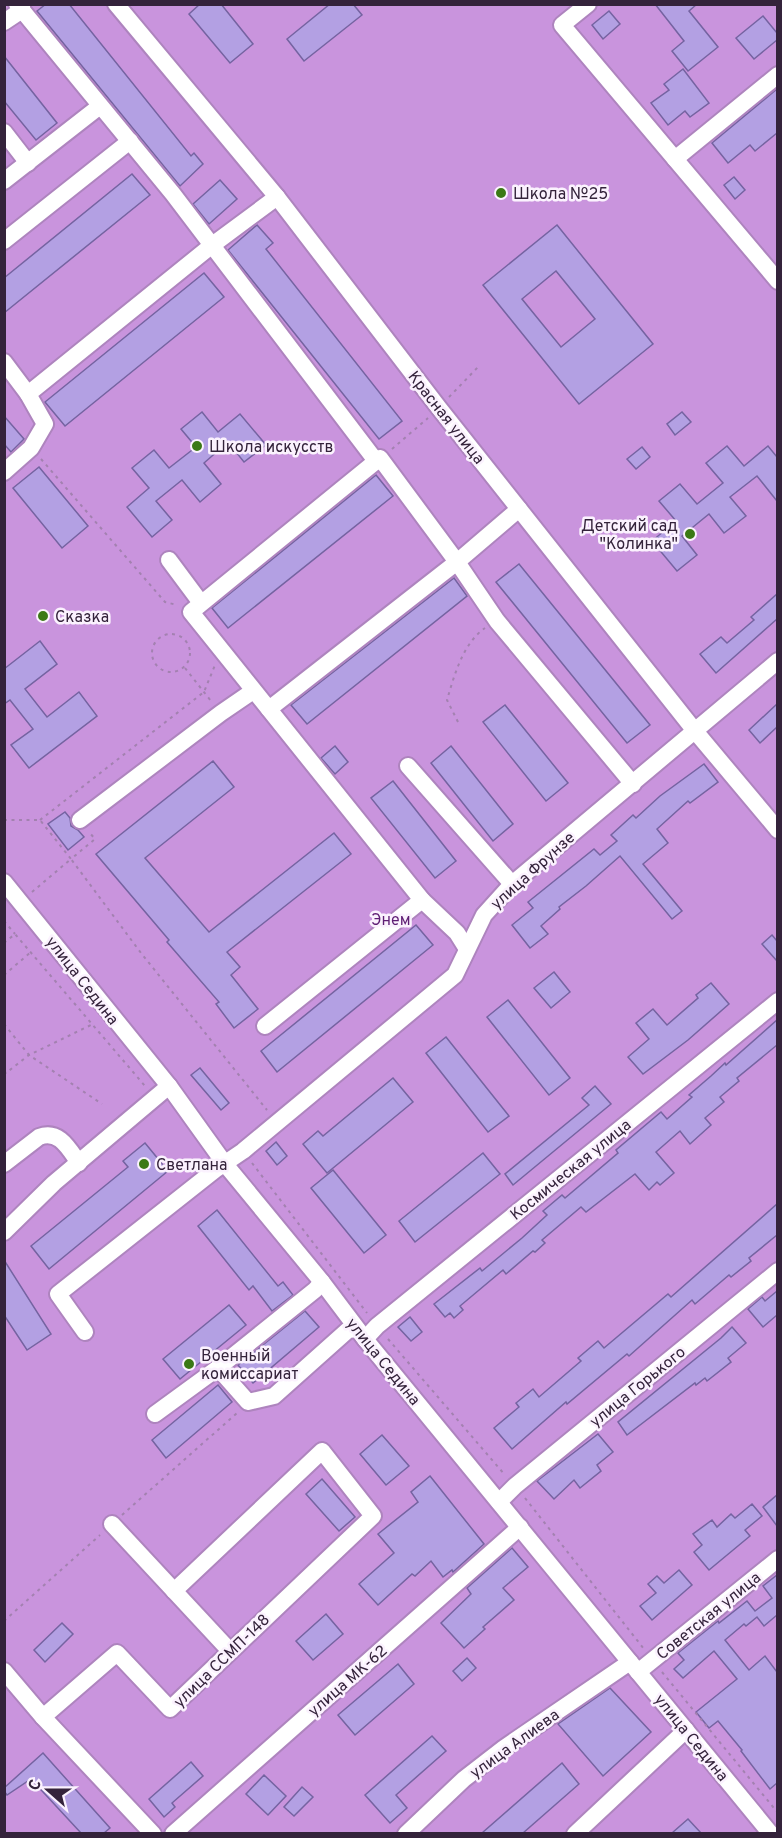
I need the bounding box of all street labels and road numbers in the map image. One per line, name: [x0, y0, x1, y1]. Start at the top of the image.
street label: Красная улица: [403, 368, 488, 469]
street label: улица Фрунзе: [487, 828, 580, 915]
street label: улица Седина: [41, 933, 122, 1030]
street label: Космическая улица: [507, 1116, 636, 1226]
street label: улица Седина: [341, 1314, 424, 1410]
street label: улица Горького: [586, 1343, 690, 1432]
street label: Советская улица: [653, 1568, 766, 1665]
street label: улица ССМП-148: [170, 1610, 275, 1713]
street label: улица МК-62: [305, 1642, 392, 1721]
street label: улица Седина: [649, 1690, 732, 1786]
street label: улица Алиева: [467, 1706, 564, 1784]

